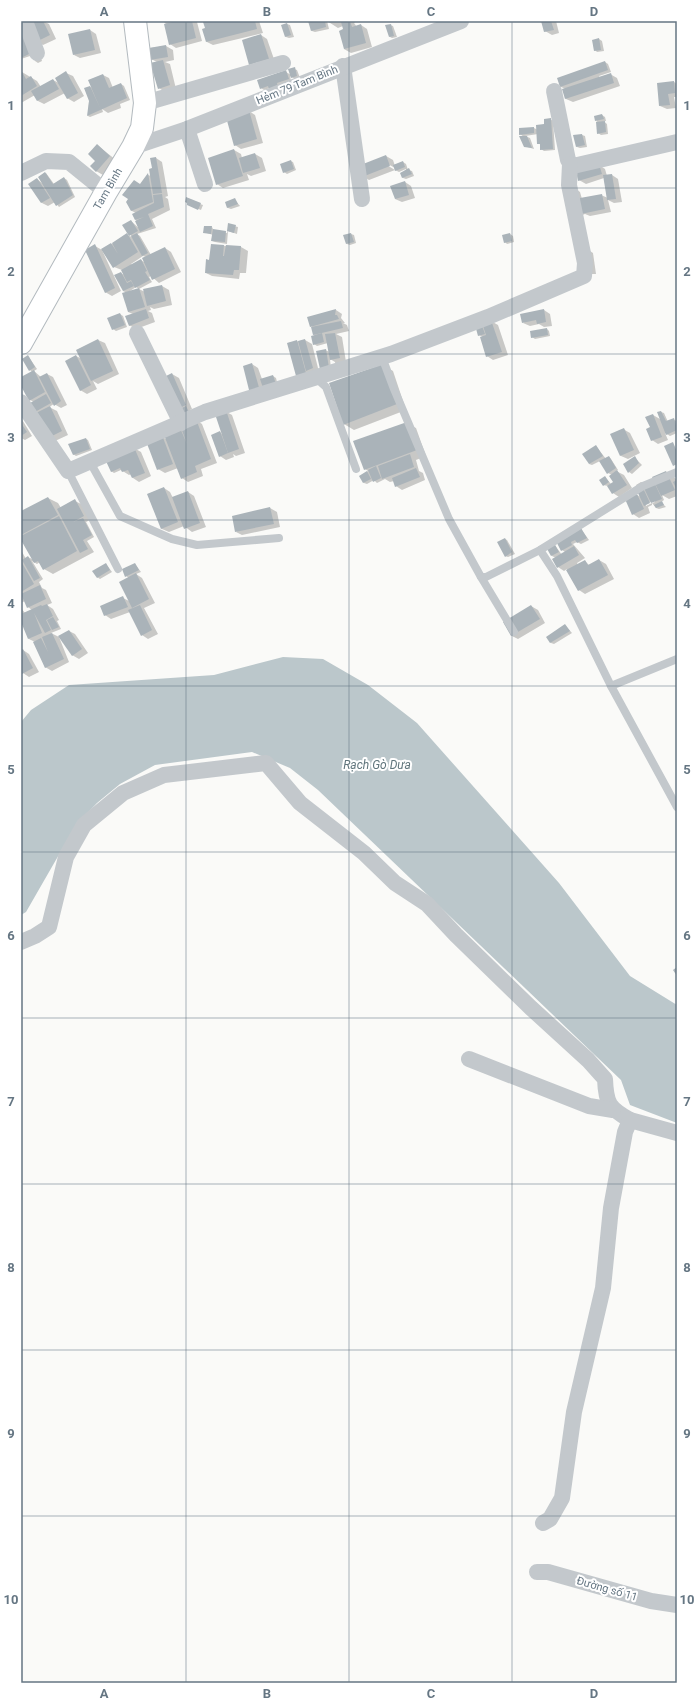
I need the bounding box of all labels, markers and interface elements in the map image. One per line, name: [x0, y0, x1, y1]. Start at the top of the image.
text: A: [100, 4, 109, 19]
text: B: [263, 4, 271, 19]
text: C: [427, 4, 436, 19]
text: D: [590, 4, 598, 19]
street label: Hẻm 79 Tam Bình: [254, 63, 340, 107]
text: 1: [7, 98, 15, 113]
text: 1: [683, 98, 691, 113]
street label: Tam Bình: [91, 166, 125, 212]
text: 2: [7, 264, 15, 279]
text: 2: [683, 264, 691, 279]
text: 3: [7, 430, 15, 445]
text: 3: [683, 430, 691, 445]
text: 4: [7, 596, 15, 611]
text: 4: [683, 596, 691, 611]
water label: Rạch Gò Dưa: [343, 758, 411, 772]
text: 5: [7, 762, 15, 777]
text: 5: [683, 762, 691, 777]
text: 6: [7, 928, 15, 943]
text: 6: [683, 928, 691, 943]
text: 7: [7, 1094, 15, 1109]
text: 7: [683, 1094, 691, 1109]
text: 8: [7, 1260, 15, 1275]
text: 8: [683, 1260, 691, 1275]
text: 9: [7, 1426, 15, 1441]
text: 9: [683, 1426, 691, 1441]
street label: Đường số 11: [575, 1574, 639, 1604]
text: 10: [4, 1592, 18, 1607]
text: 10: [680, 1592, 694, 1607]
text: A: [100, 1686, 109, 1701]
text: B: [263, 1686, 271, 1701]
text: C: [427, 1686, 436, 1701]
text: D: [590, 1686, 598, 1701]

